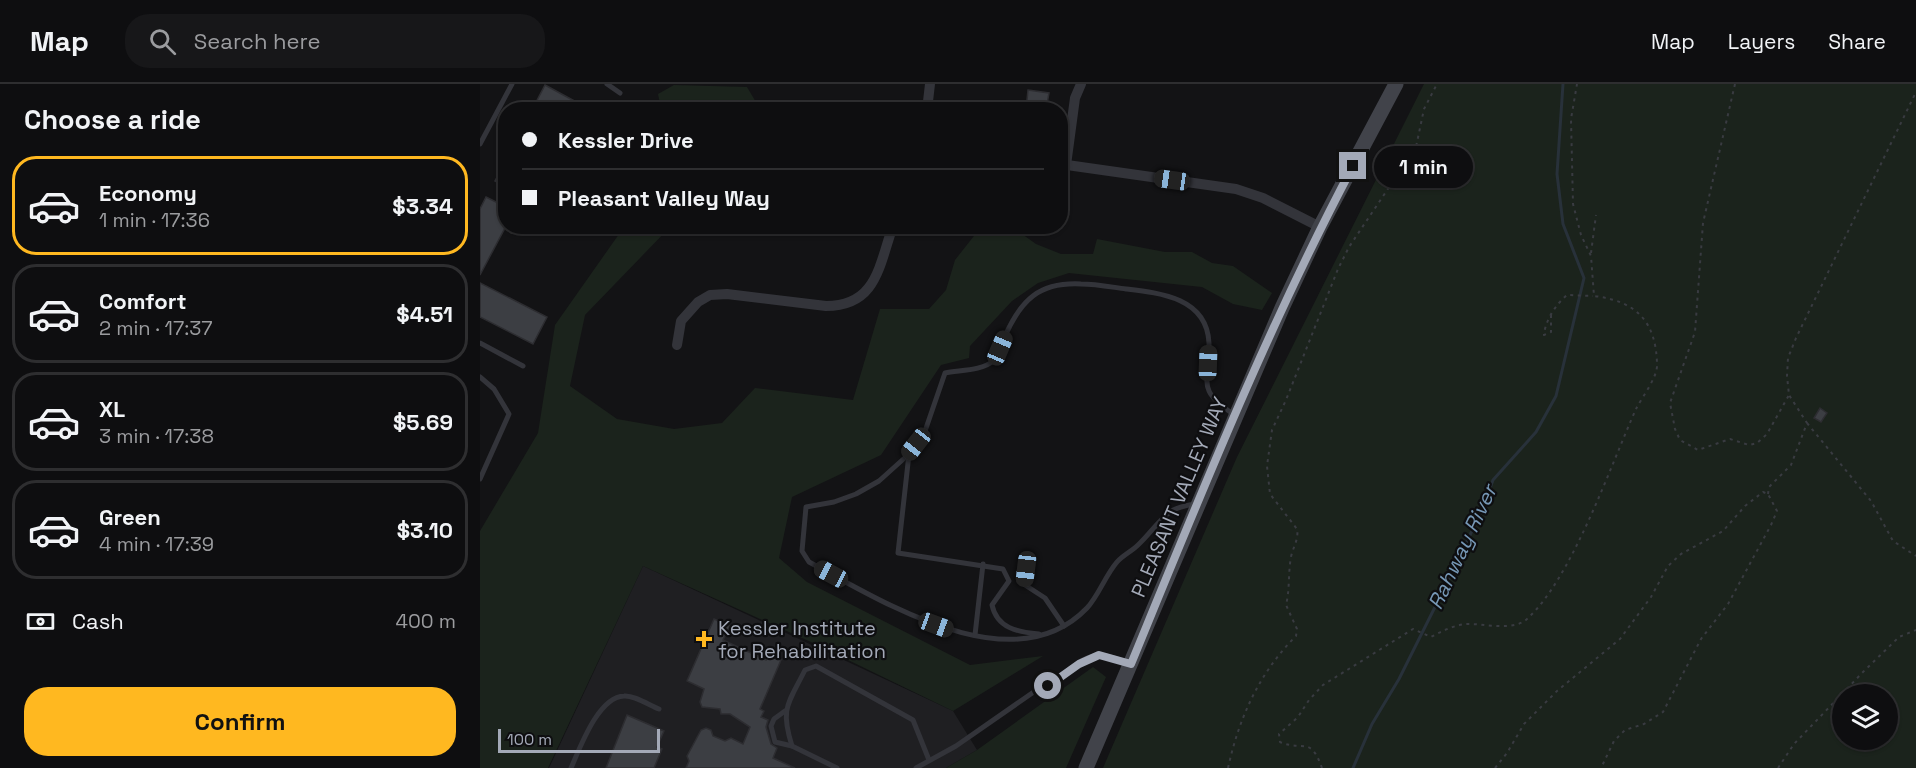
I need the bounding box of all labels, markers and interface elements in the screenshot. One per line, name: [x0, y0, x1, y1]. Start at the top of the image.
search box: [125, 14, 545, 68]
text: Map: [30, 23, 89, 59]
icon: search: [146, 25, 179, 58]
text: Search here: [194, 27, 321, 55]
text: Map: [1651, 28, 1695, 55]
text: Layers: [1728, 28, 1795, 55]
text: Share: [1828, 28, 1886, 55]
text: Choose a ride: [24, 102, 201, 137]
text: Kessler Drive: [558, 126, 694, 154]
callout: 1 min: [1374, 145, 1473, 187]
route end: [1339, 152, 1366, 179]
text: 1 min: [1399, 154, 1448, 180]
car: [1153, 169, 1191, 191]
icon: car: [27, 179, 81, 233]
text: Economy: [99, 179, 197, 207]
text: Pleasant Valley Way: [558, 184, 770, 212]
text: $3.34: [392, 192, 453, 220]
text: 1 min · 17:36: [99, 207, 210, 233]
icon: car: [27, 287, 81, 341]
text: Comfort: [99, 287, 187, 315]
text: $4.51: [396, 300, 453, 328]
text: 2 min · 17:37: [99, 315, 213, 341]
car: [985, 328, 1015, 368]
car: [1198, 345, 1218, 381]
street label: PLEASANT VALLEY WAY: [1125, 393, 1233, 601]
icon: car: [27, 395, 81, 449]
text: XL: [99, 395, 125, 423]
text: $5.69: [393, 408, 453, 436]
text: 3 min · 17:38: [99, 423, 214, 449]
car: [898, 424, 934, 464]
water label: Rahway River: [1421, 478, 1504, 614]
icon: car: [27, 503, 81, 557]
text: Green: [99, 503, 161, 531]
text: $3.10: [397, 516, 453, 544]
text: 4 min · 17:39: [99, 531, 214, 557]
car: [1015, 550, 1037, 588]
car: [811, 558, 851, 590]
icon: cash: [24, 605, 57, 638]
text: Cash: [72, 607, 124, 635]
text: 400 m: [396, 608, 456, 634]
car: [916, 610, 956, 640]
place label: Kessler Institute for Rehabilitation: [718, 615, 886, 664]
marker: Kessler Institute for Rehabilitation: [695, 630, 713, 648]
route start: [1034, 672, 1061, 699]
map controls: [1832, 684, 1898, 750]
button: layers: [1832, 684, 1898, 750]
button: Confirm: [24, 687, 456, 756]
scale bar: [498, 726, 660, 754]
text: 100 m: [507, 729, 552, 750]

